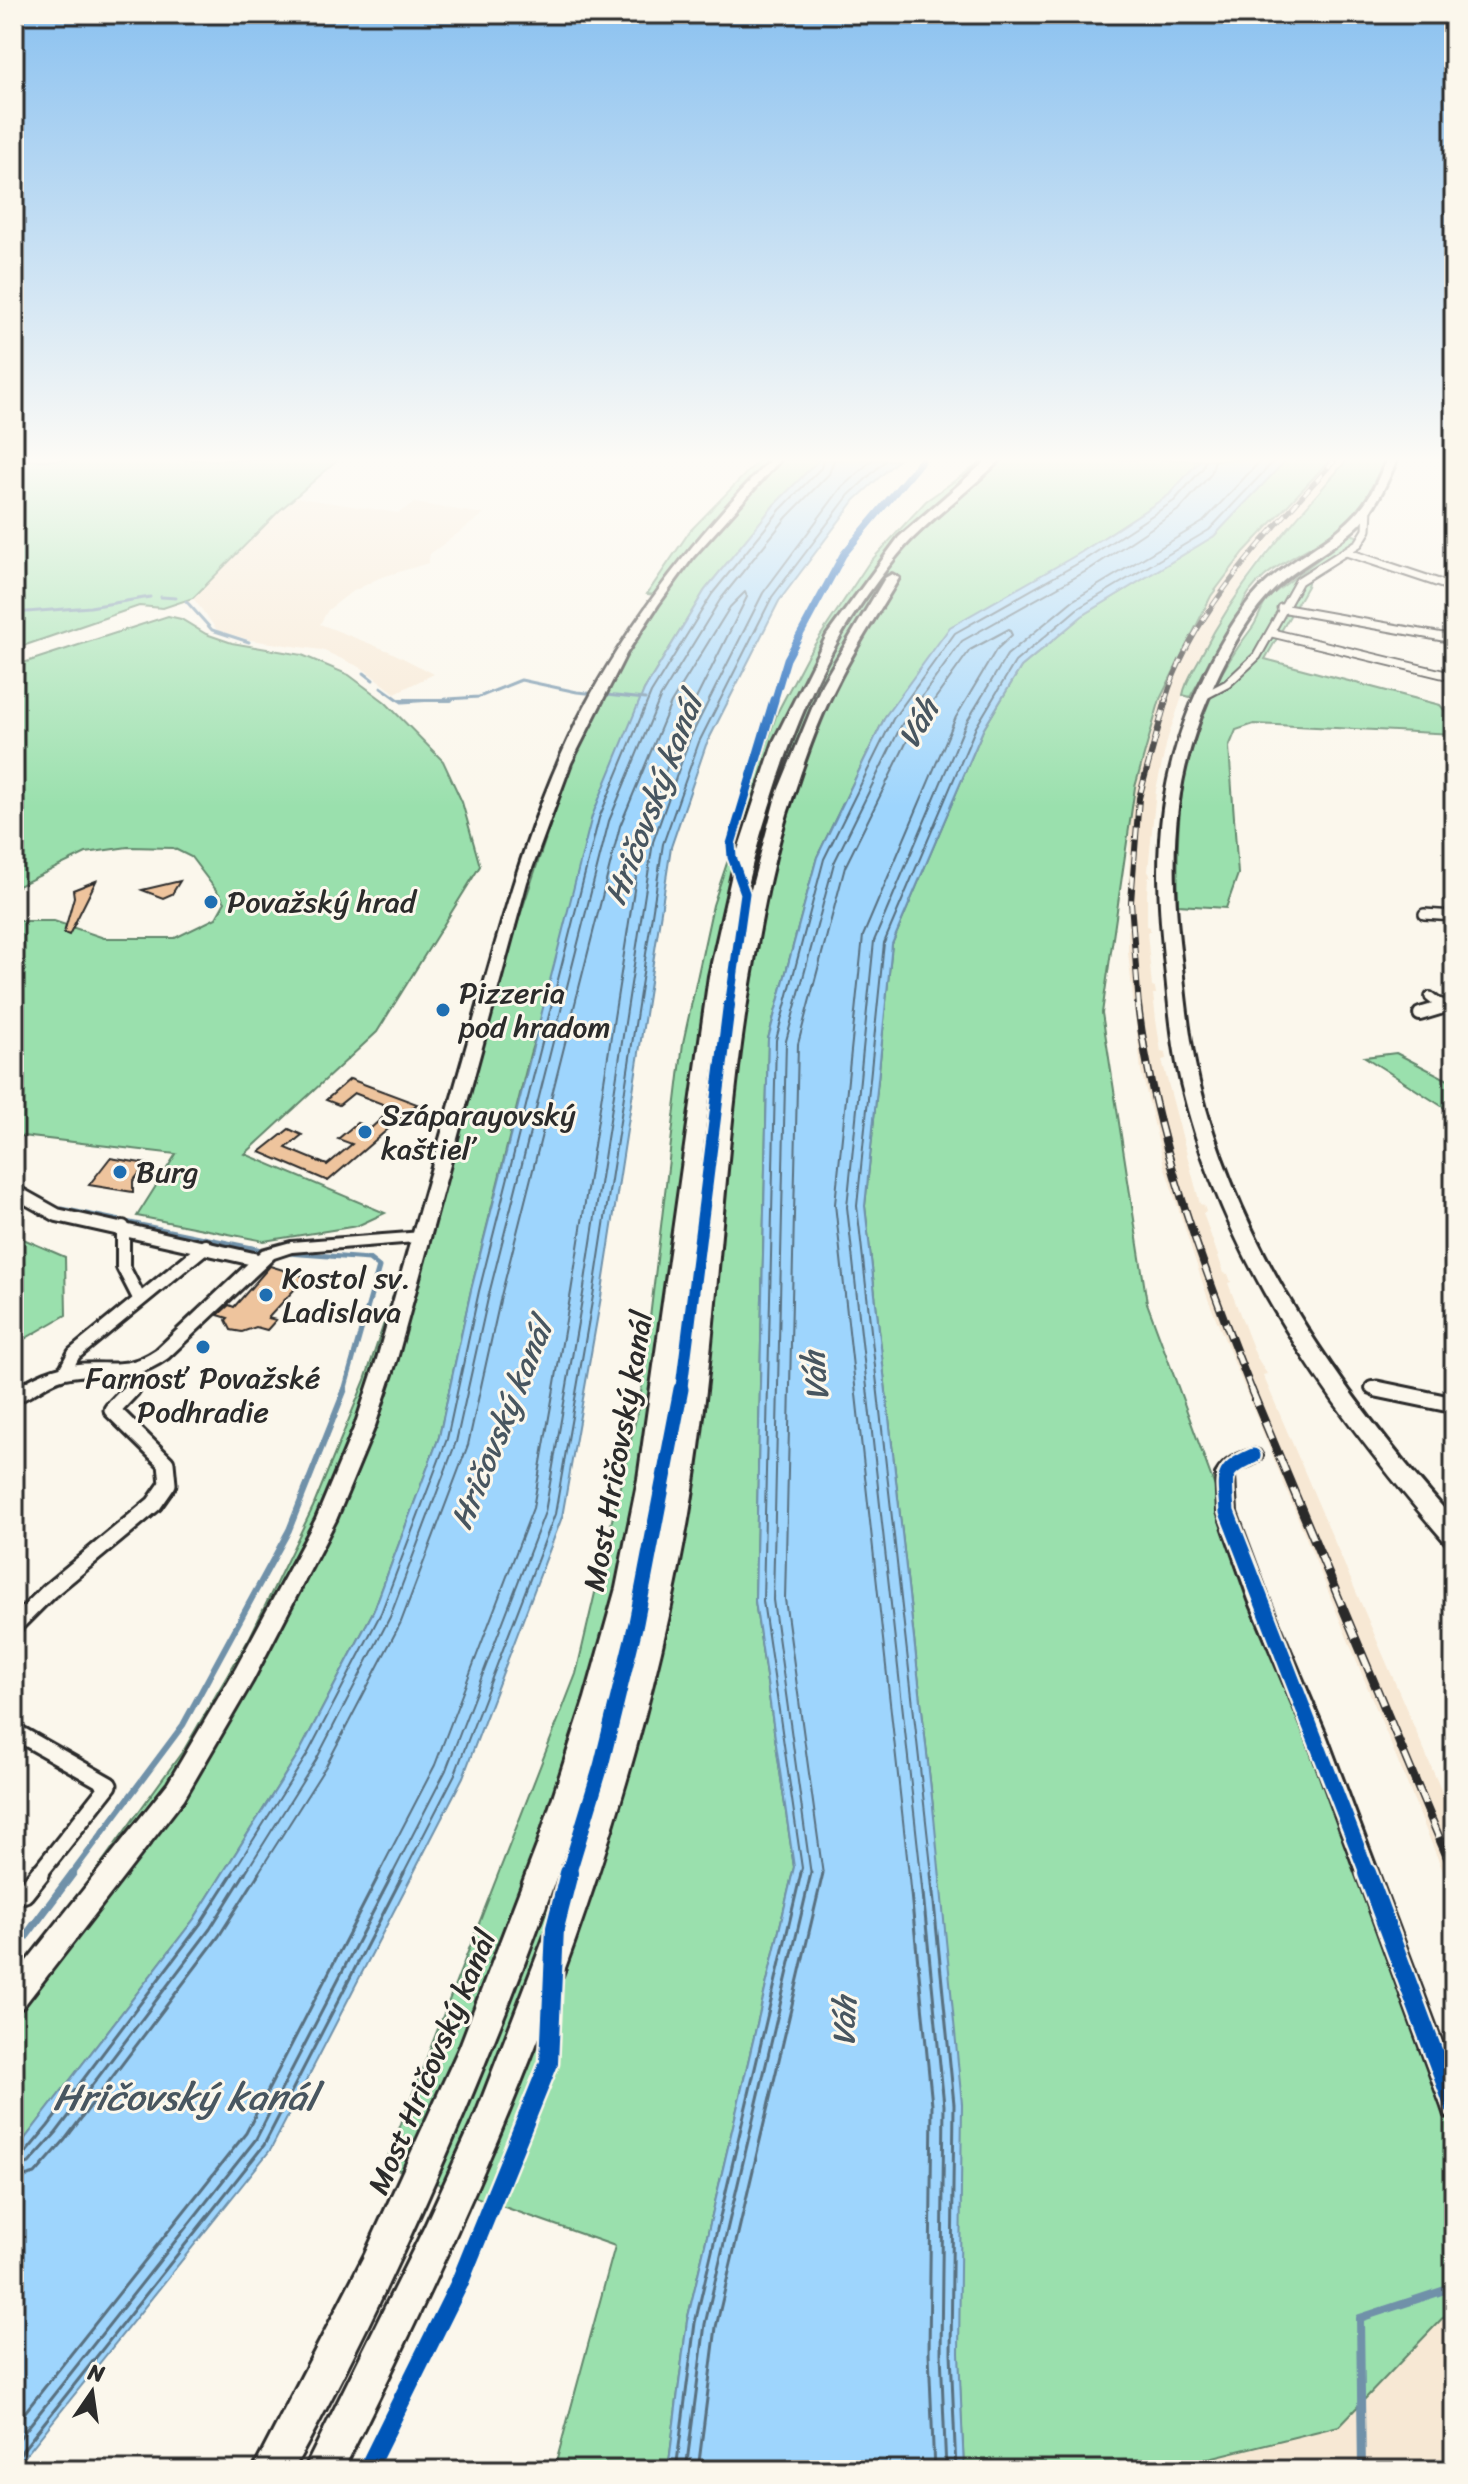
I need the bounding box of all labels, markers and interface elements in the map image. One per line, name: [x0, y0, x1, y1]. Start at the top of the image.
water label: Hričovský kanál: [587, 679, 722, 913]
water label: Váh: [881, 685, 957, 759]
place label: Považský hrad: [227, 875, 418, 929]
marker: Považský hrad: [202, 893, 220, 911]
place label: Pizzeria pod hradom: [457, 966, 610, 1054]
marker: Pizzeria pod hradom: [434, 1001, 452, 1019]
place label: Száparayovský kaštieľ: [381, 1088, 576, 1176]
marker: Száparayovský kaštieľ: [356, 1123, 374, 1141]
place label: Burg: [136, 1145, 198, 1199]
marker: Burg: [111, 1163, 129, 1181]
place label: Kostol sv. Ladislava: [282, 1251, 411, 1339]
marker: Kostol sv. Ladislava: [257, 1286, 275, 1304]
water label: Hričovský kanál: [433, 1304, 572, 1538]
street label: Most Hričovský kanál: [567, 1306, 669, 1595]
marker: Farnosť Považské Podhradie: [194, 1338, 212, 1356]
water label: Váh: [784, 1345, 846, 1404]
place label: Farnosť Považské Podhradie: [85, 1351, 321, 1439]
street label: Most Hričovský kanál: [352, 1920, 512, 2203]
water label: Váh: [815, 1992, 874, 2047]
water label: Hričovský kanál: [53, 2064, 325, 2131]
north arrow: [52, 2352, 132, 2432]
text: N: [84, 2352, 109, 2394]

